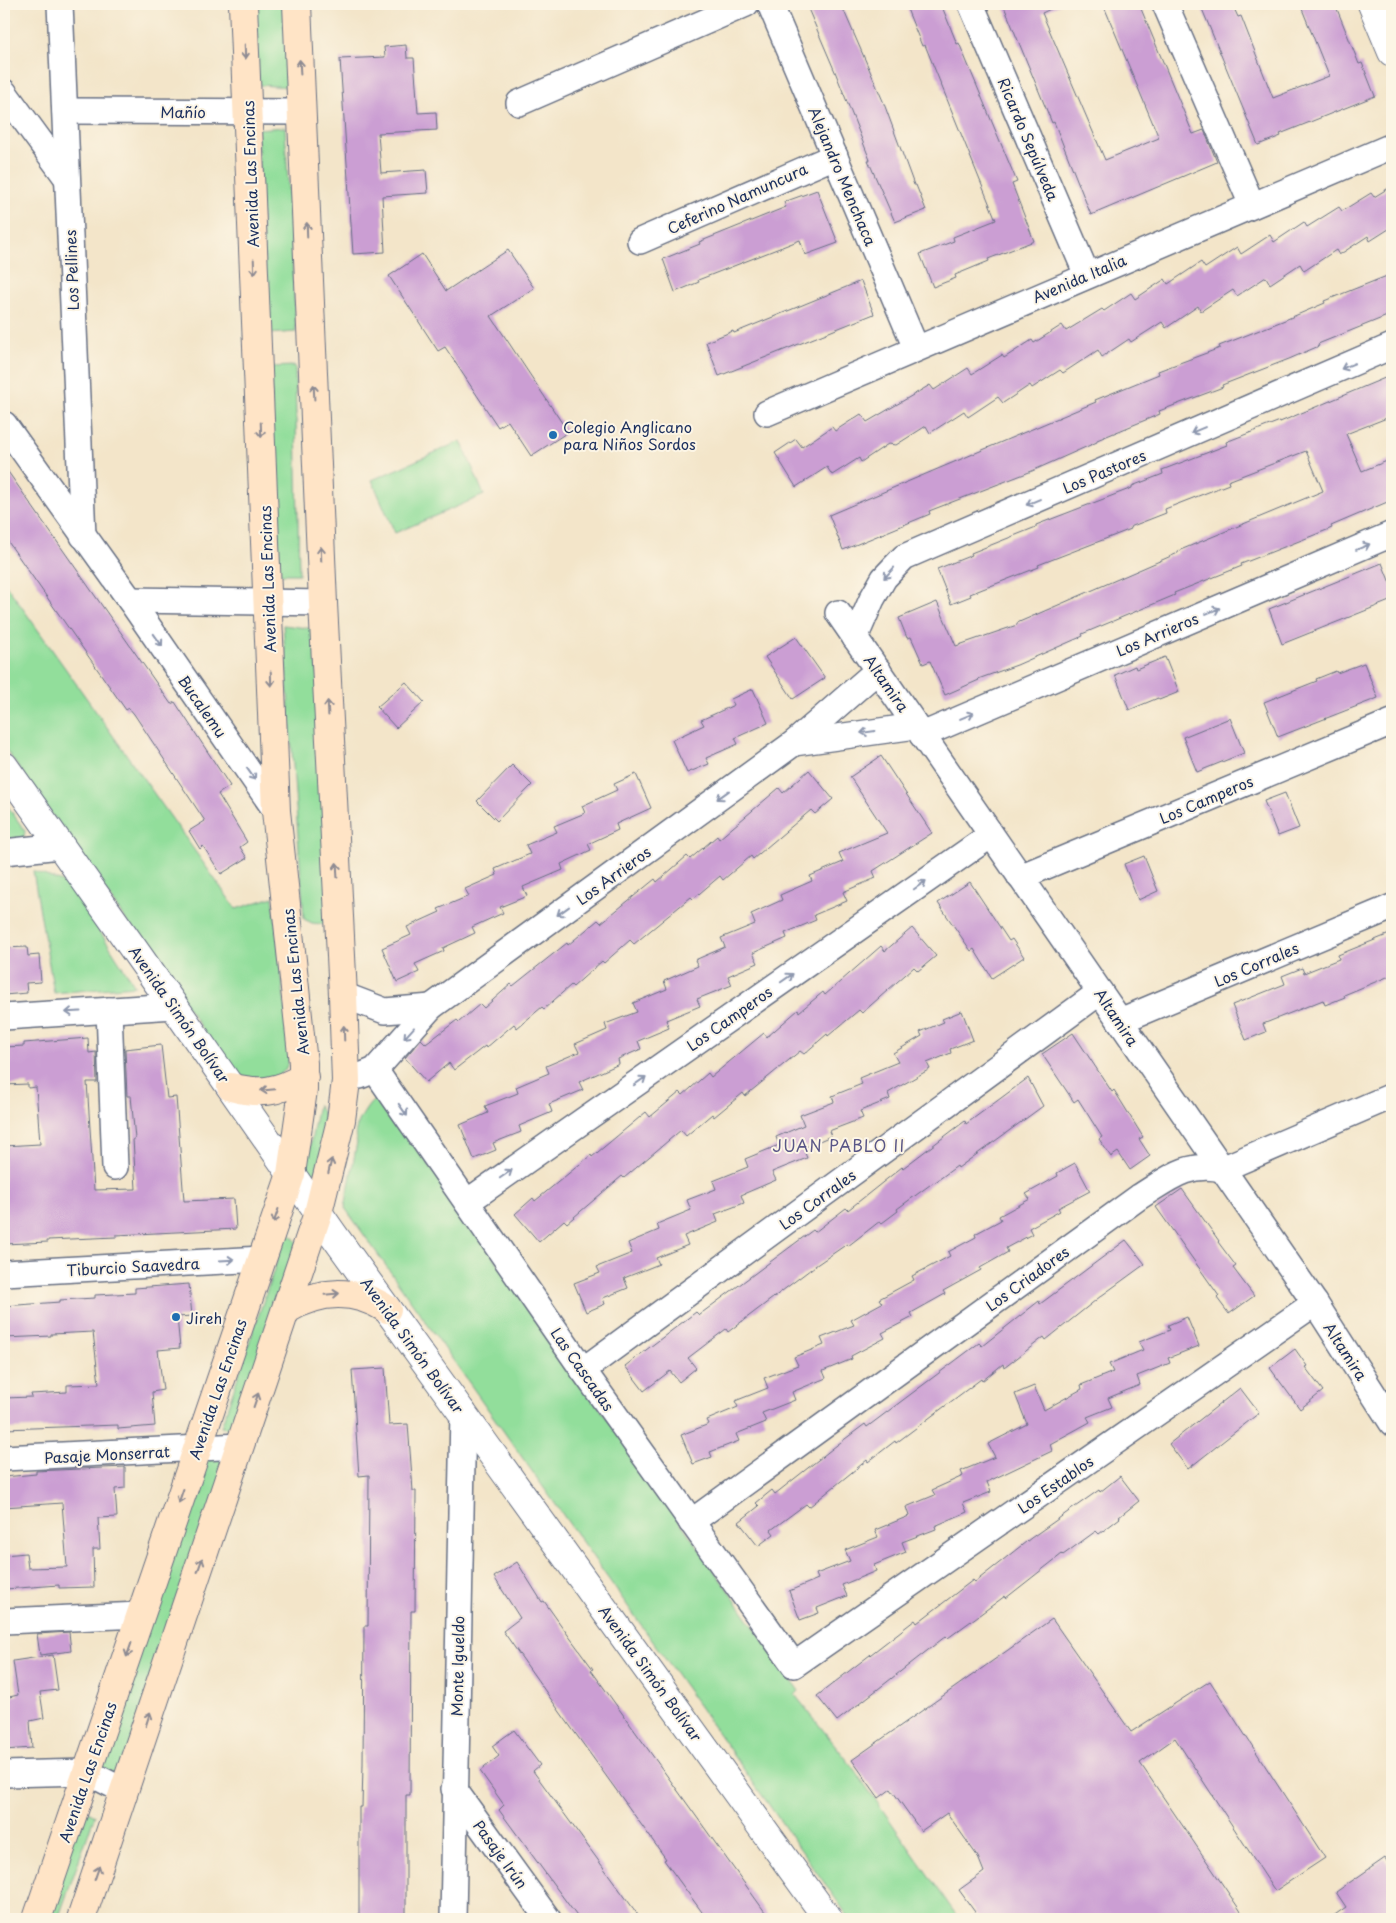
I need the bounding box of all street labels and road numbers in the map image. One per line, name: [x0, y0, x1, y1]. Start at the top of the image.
street label: Ricardo Sepúlveda: [993, 74, 1065, 204]
street label: Mañío: [160, 100, 206, 123]
street label: Avenida Las Encinas: [236, 100, 264, 248]
street label: Alejandro Menchaca: [803, 103, 883, 250]
street label: Ceferino Namuncura: [663, 156, 812, 239]
street label: Los Pellines: [58, 229, 84, 311]
street label: Avenida Italia: [1029, 248, 1130, 308]
street label: Los Pastores: [1059, 443, 1149, 499]
street label: Avenida Las Encinas: [253, 505, 281, 653]
street label: Los Arrieros: [1112, 606, 1202, 662]
street label: Altamira: [859, 650, 915, 717]
street label: Bucalemu: [173, 670, 233, 742]
street label: Los Camperos: [1156, 769, 1257, 829]
street label: Los Arrieros: [571, 840, 655, 910]
street label: Avenida Las Encinas: [276, 908, 314, 1056]
street label: Los Corrales: [1210, 936, 1302, 992]
street label: Avenida Simón Bolívar: [124, 941, 236, 1088]
street label: Los Camperos: [681, 980, 777, 1056]
street label: Altamira: [1089, 984, 1145, 1051]
street label: Los Corrales: [774, 1163, 860, 1235]
street label: Los Criadores: [980, 1240, 1074, 1316]
street label: Tiburcio Saavedra: [66, 1251, 200, 1281]
street label: Avenida Simón Bolívar: [356, 1272, 470, 1418]
street label: Avenida Las Encinas: [182, 1316, 252, 1462]
street label: Altamira: [1319, 1317, 1374, 1385]
street label: Las Cascadas: [546, 1322, 621, 1416]
street label: Pasaje Monserrat: [44, 1439, 170, 1469]
street label: Los Establos: [1012, 1449, 1098, 1519]
street label: Avenida Simón Bolívar: [594, 1600, 708, 1746]
street label: Monte Igueldo: [445, 1616, 469, 1716]
street label: Avenida Las Encinas: [52, 1699, 122, 1845]
street label: Pasaje Irún: [468, 1815, 534, 1893]

